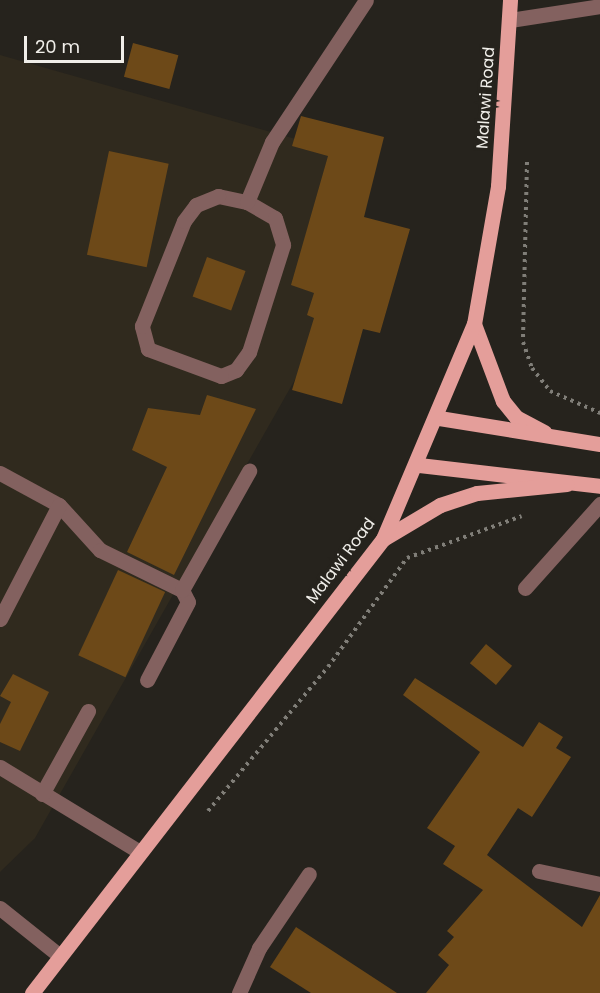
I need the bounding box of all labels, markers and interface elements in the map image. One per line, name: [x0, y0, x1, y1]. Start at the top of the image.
scale bar: [27, 24, 128, 62]
text: 20 m: [35, 34, 80, 59]
street label: Malawi Road: [473, 46, 499, 150]
street label: Malawi Road: [303, 514, 379, 608]

